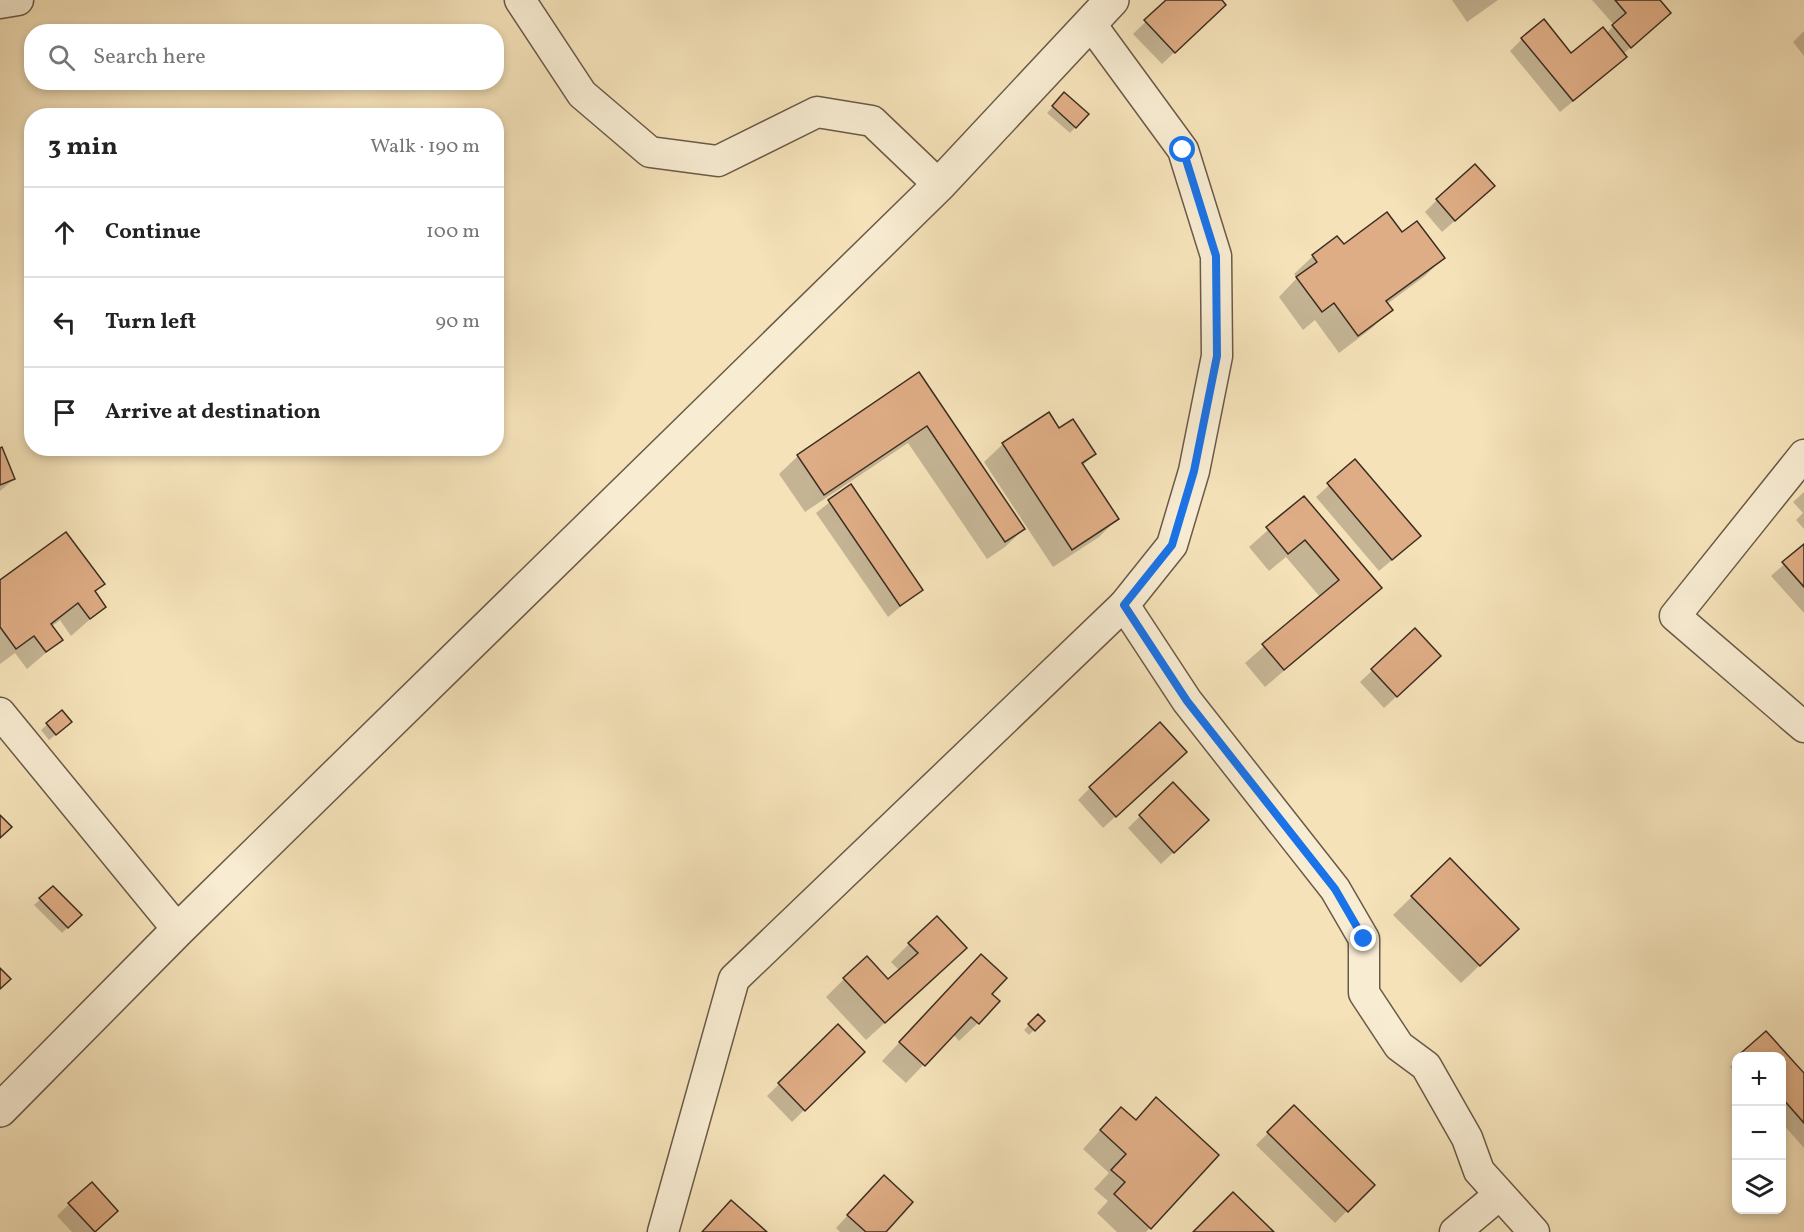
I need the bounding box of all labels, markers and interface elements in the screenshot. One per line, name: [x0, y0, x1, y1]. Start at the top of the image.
search box: [24, 24, 504, 90]
icon: search: [45, 41, 78, 74]
text: Search here: [93, 42, 206, 73]
text: 3 min: [48, 129, 118, 165]
text: Walk · 190 m: [370, 133, 480, 161]
route start: [1169, 136, 1195, 162]
icon: ahead: [48, 216, 81, 249]
text: Continue: [105, 217, 201, 248]
text: 100 m: [426, 218, 480, 246]
icon: left: [48, 306, 81, 339]
text: Turn left: [105, 307, 196, 338]
text: 90 m: [436, 308, 480, 336]
icon: arrive: [48, 396, 81, 429]
text: Arrive at destination: [105, 397, 321, 428]
route end: [1350, 925, 1376, 951]
map controls: [1732, 1052, 1786, 1214]
button: +: [1732, 1052, 1786, 1106]
button: −: [1732, 1106, 1786, 1160]
button: layers: [1732, 1160, 1786, 1214]

